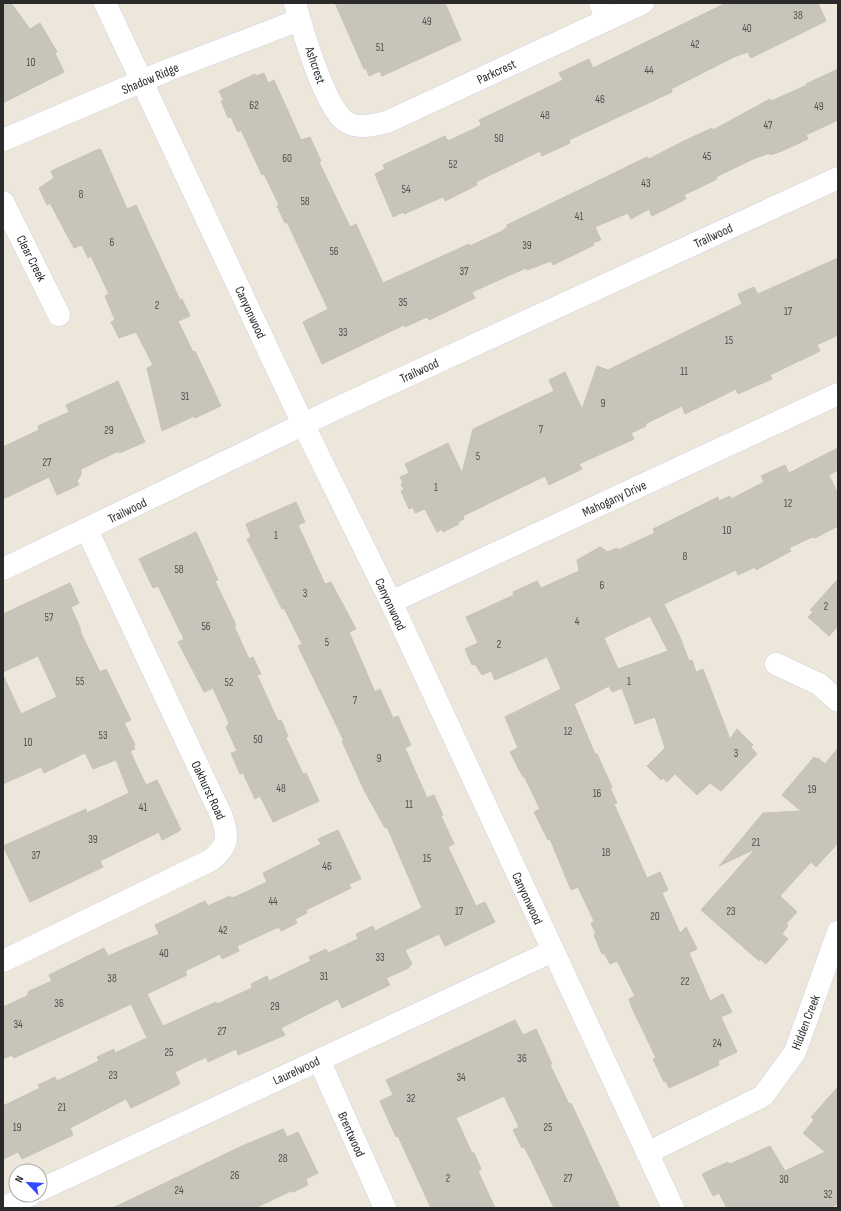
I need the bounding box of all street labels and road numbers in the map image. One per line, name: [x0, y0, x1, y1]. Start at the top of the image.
street label: Ashcrest: [301, 44, 329, 86]
street label: Parkcrest: [474, 56, 519, 88]
street label: Shadow Ridge: [119, 60, 181, 98]
street label: Trailwood: [691, 220, 735, 252]
street label: Clear Creek: [13, 233, 50, 284]
street label: Canyonwood: [231, 284, 269, 341]
street label: Trailwood: [397, 355, 441, 387]
street label: Mahogany Drive: [580, 477, 649, 521]
street label: Trailwood: [105, 495, 149, 527]
street label: Canyonwood: [371, 576, 409, 633]
street label: Oakhurst Road: [187, 758, 229, 822]
street label: Canyonwood: [508, 870, 546, 927]
street label: Hidden Creek: [788, 992, 824, 1052]
street label: Laurelwood: [270, 1053, 322, 1089]
street label: Brentwood: [334, 1109, 368, 1159]

